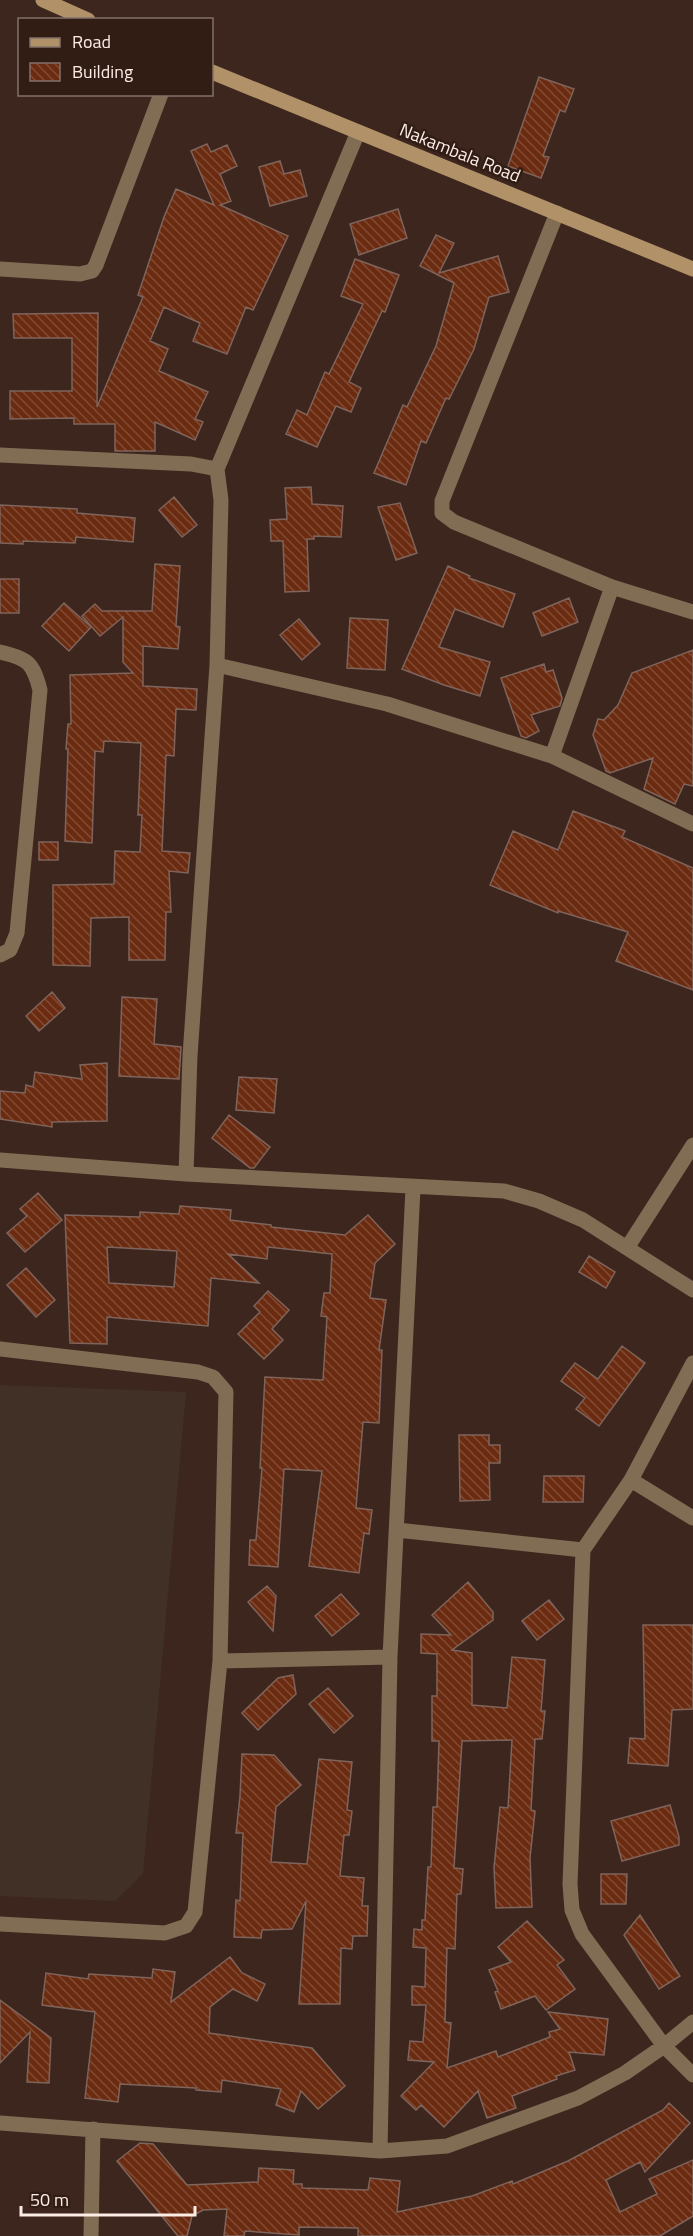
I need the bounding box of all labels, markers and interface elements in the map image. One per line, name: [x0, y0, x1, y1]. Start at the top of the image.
legend: [18, 18, 213, 96]
text: Road: [72, 28, 111, 55]
text: Building: [72, 58, 133, 85]
street label: Nakambala Road: [396, 116, 525, 189]
scale bar: [21, 2179, 195, 2217]
text: 50 m: [30, 2186, 69, 2213]

